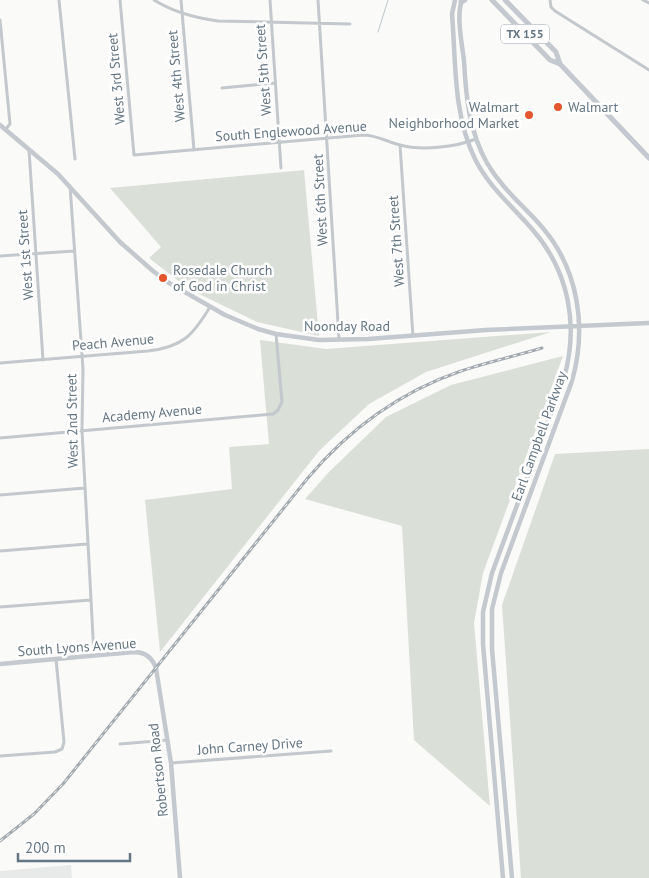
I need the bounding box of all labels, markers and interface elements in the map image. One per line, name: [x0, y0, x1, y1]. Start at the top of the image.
street label: West 5th Street: [251, 23, 275, 117]
road number: TX 155: [501, 24, 549, 44]
street label: West 4th Street: [163, 29, 189, 123]
street label: West 3rd Street: [103, 32, 129, 126]
place label: Walmart Neighborhood Market: [389, 98, 519, 132]
place label: Walmart: [568, 98, 619, 116]
marker: Walmart: [552, 101, 564, 113]
marker: Walmart Neighborhood Market: [523, 109, 535, 121]
street label: South Englewood Avenue: [215, 117, 367, 145]
street label: West 6th Street: [309, 153, 331, 246]
street label: West 7th Street: [384, 194, 408, 287]
street label: West 1st Street: [13, 209, 37, 301]
place label: Rosedale Church of God in Christ: [173, 261, 273, 295]
marker: Rosedale Church of God in Christ: [157, 272, 169, 284]
street label: Noonday Road: [304, 317, 390, 335]
street label: Peach Avenue: [71, 329, 155, 355]
street label: Earl Campbell Parkway: [507, 368, 571, 503]
street label: West 2nd Street: [62, 373, 82, 469]
street label: Academy Avenue: [101, 400, 203, 426]
street label: South Lyons Avenue: [17, 634, 137, 660]
street label: Robertson Road: [144, 722, 172, 818]
street label: John Carney Drive: [196, 733, 303, 759]
scale bar: [18, 830, 130, 862]
text: 200 m: [25, 838, 66, 857]

